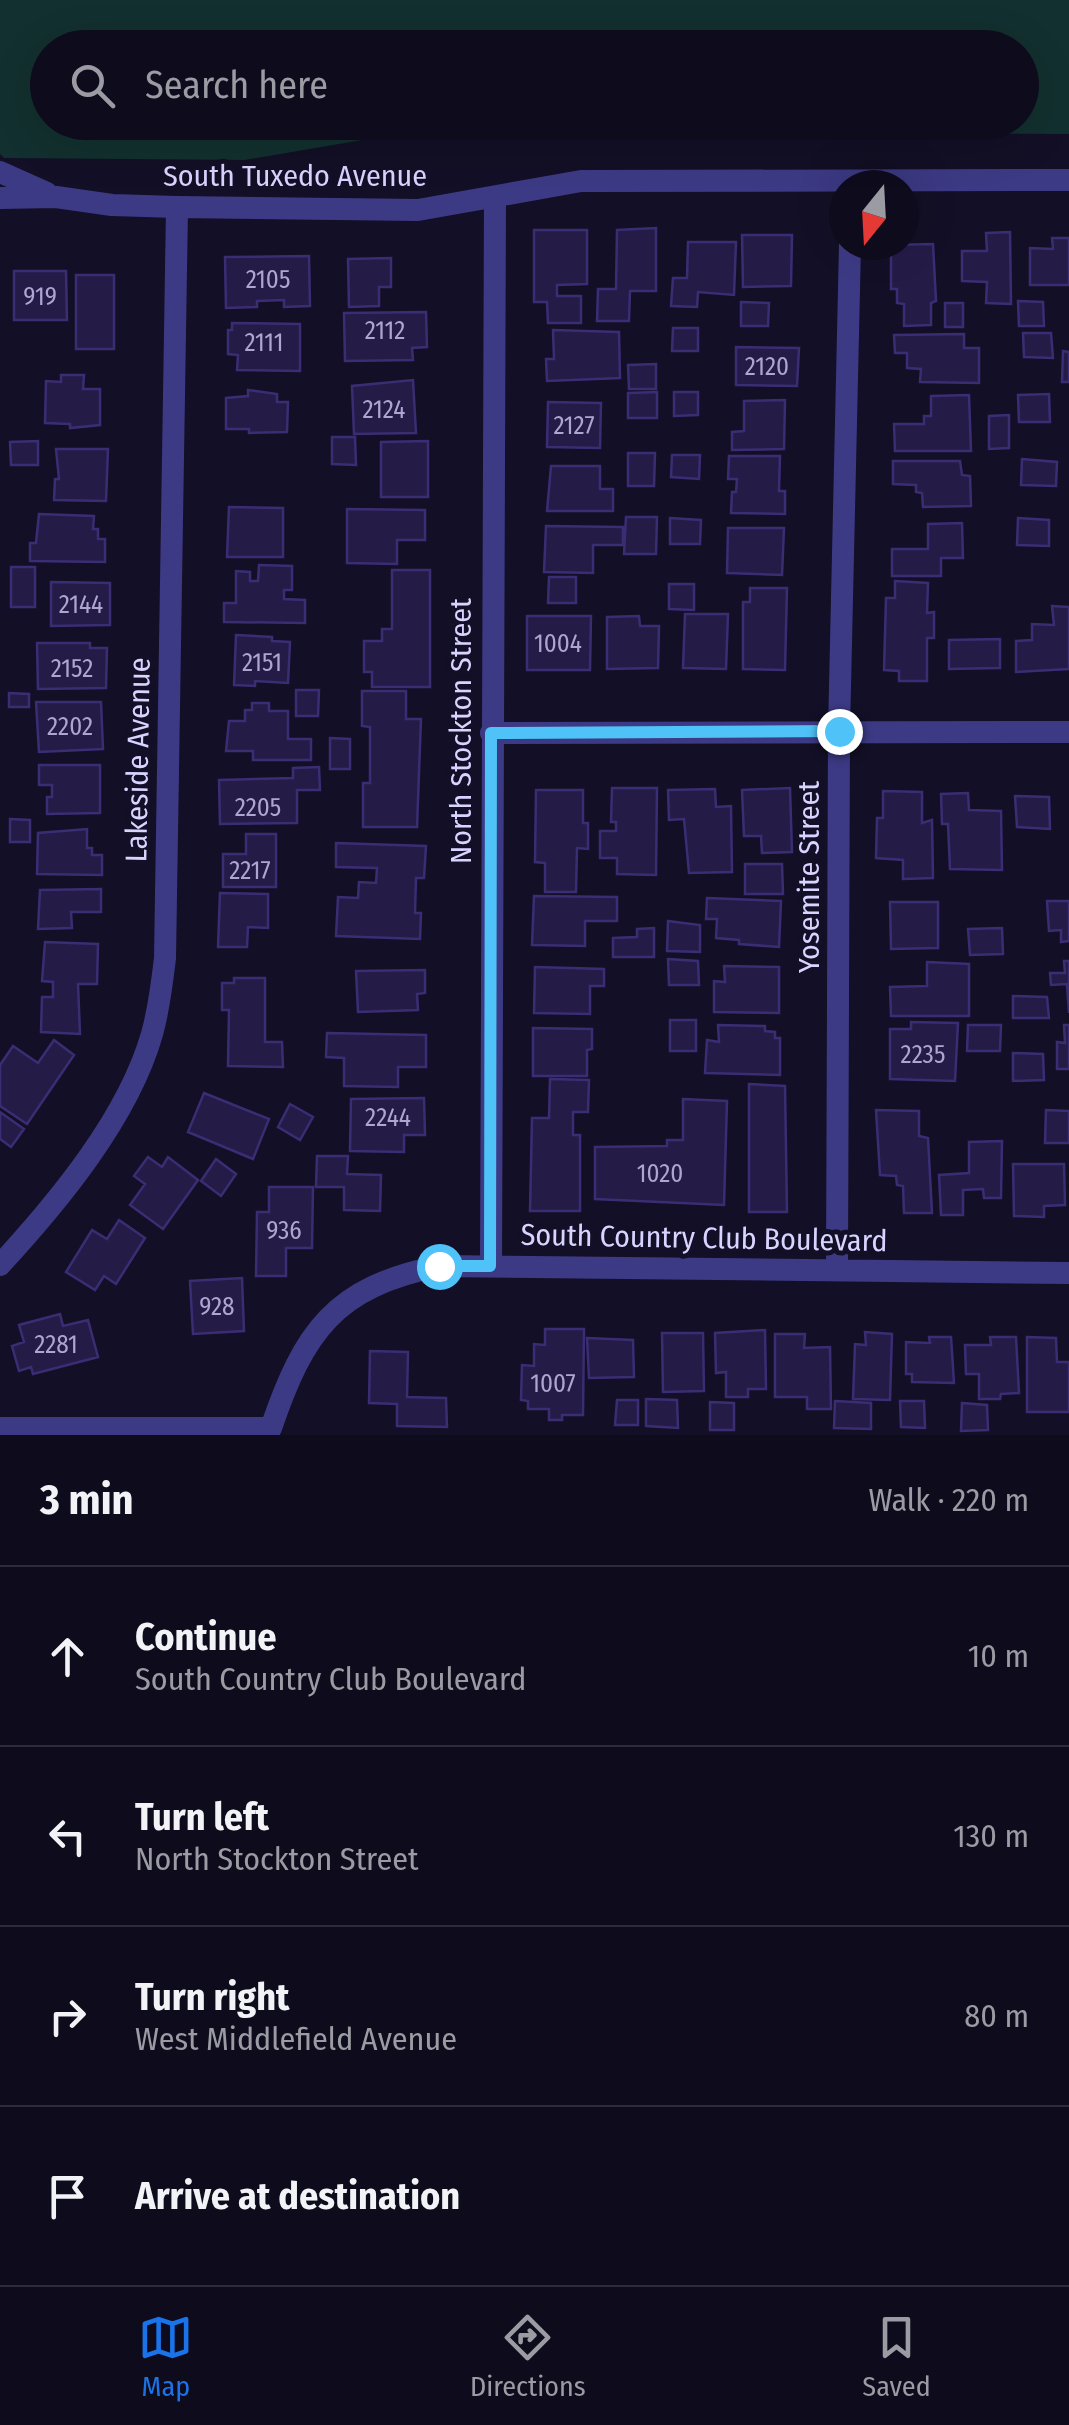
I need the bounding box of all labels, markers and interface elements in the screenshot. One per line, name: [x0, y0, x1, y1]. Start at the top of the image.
search box: [30, 30, 1039, 140]
icon: search: [65, 58, 120, 113]
text: Search here: [145, 62, 328, 108]
street label: South Tuxedo Avenue: [163, 158, 427, 194]
north arrow: [829, 170, 919, 260]
house number: 2105: [246, 265, 290, 295]
house number: 919: [23, 282, 57, 312]
house number: 2112: [365, 316, 405, 346]
house number: 2111: [244, 328, 284, 358]
house number: 2120: [745, 352, 789, 382]
house number: 2124: [363, 395, 405, 425]
house number: 2127: [553, 411, 595, 441]
house number: 2144: [59, 590, 103, 620]
street label: North Stockton Street: [443, 598, 479, 864]
house number: 1004: [534, 629, 582, 659]
house number: 2151: [242, 648, 282, 678]
house number: 2152: [51, 654, 93, 684]
street label: Lakeside Avenue: [118, 657, 158, 863]
route end: [817, 709, 863, 755]
house number: 2202: [47, 712, 93, 742]
street label: Yosemite Street: [791, 781, 827, 973]
house number: 2205: [235, 793, 281, 823]
house number: 2217: [229, 856, 271, 886]
house number: 2235: [901, 1040, 945, 1070]
house number: 2244: [365, 1103, 411, 1133]
house number: 1020: [637, 1159, 683, 1189]
house number: 936: [266, 1216, 302, 1246]
street label: South Country Club Boulevard: [520, 1217, 888, 1259]
route start: [417, 1244, 463, 1290]
house number: 928: [199, 1292, 235, 1322]
house number: 2281: [34, 1330, 78, 1360]
house number: 1007: [530, 1369, 576, 1399]
text: 3 min: [40, 1475, 134, 1525]
text: Walk · 220 m: [868, 1481, 1029, 1519]
text: Continue: [135, 1614, 276, 1660]
icon: ahead: [40, 1629, 95, 1684]
text: 10 m: [968, 1637, 1029, 1675]
text: South Country Club Boulevard: [135, 1660, 526, 1698]
text: Turn left: [135, 1794, 269, 1840]
icon: left: [40, 1809, 95, 1864]
text: 130 m: [953, 1817, 1029, 1855]
text: North Stockton Street: [135, 1840, 418, 1878]
text: Turn right: [135, 1974, 289, 2020]
icon: right: [40, 1989, 95, 2044]
text: 80 m: [964, 1997, 1029, 2035]
text: West Middlefield Avenue: [135, 2020, 457, 2058]
icon: arrive: [40, 2169, 95, 2224]
text: Arrive at destination: [135, 2173, 460, 2219]
tab: Map: [138, 2310, 193, 2403]
tab: Directions: [470, 2310, 586, 2403]
tab: Saved: [862, 2310, 931, 2403]

